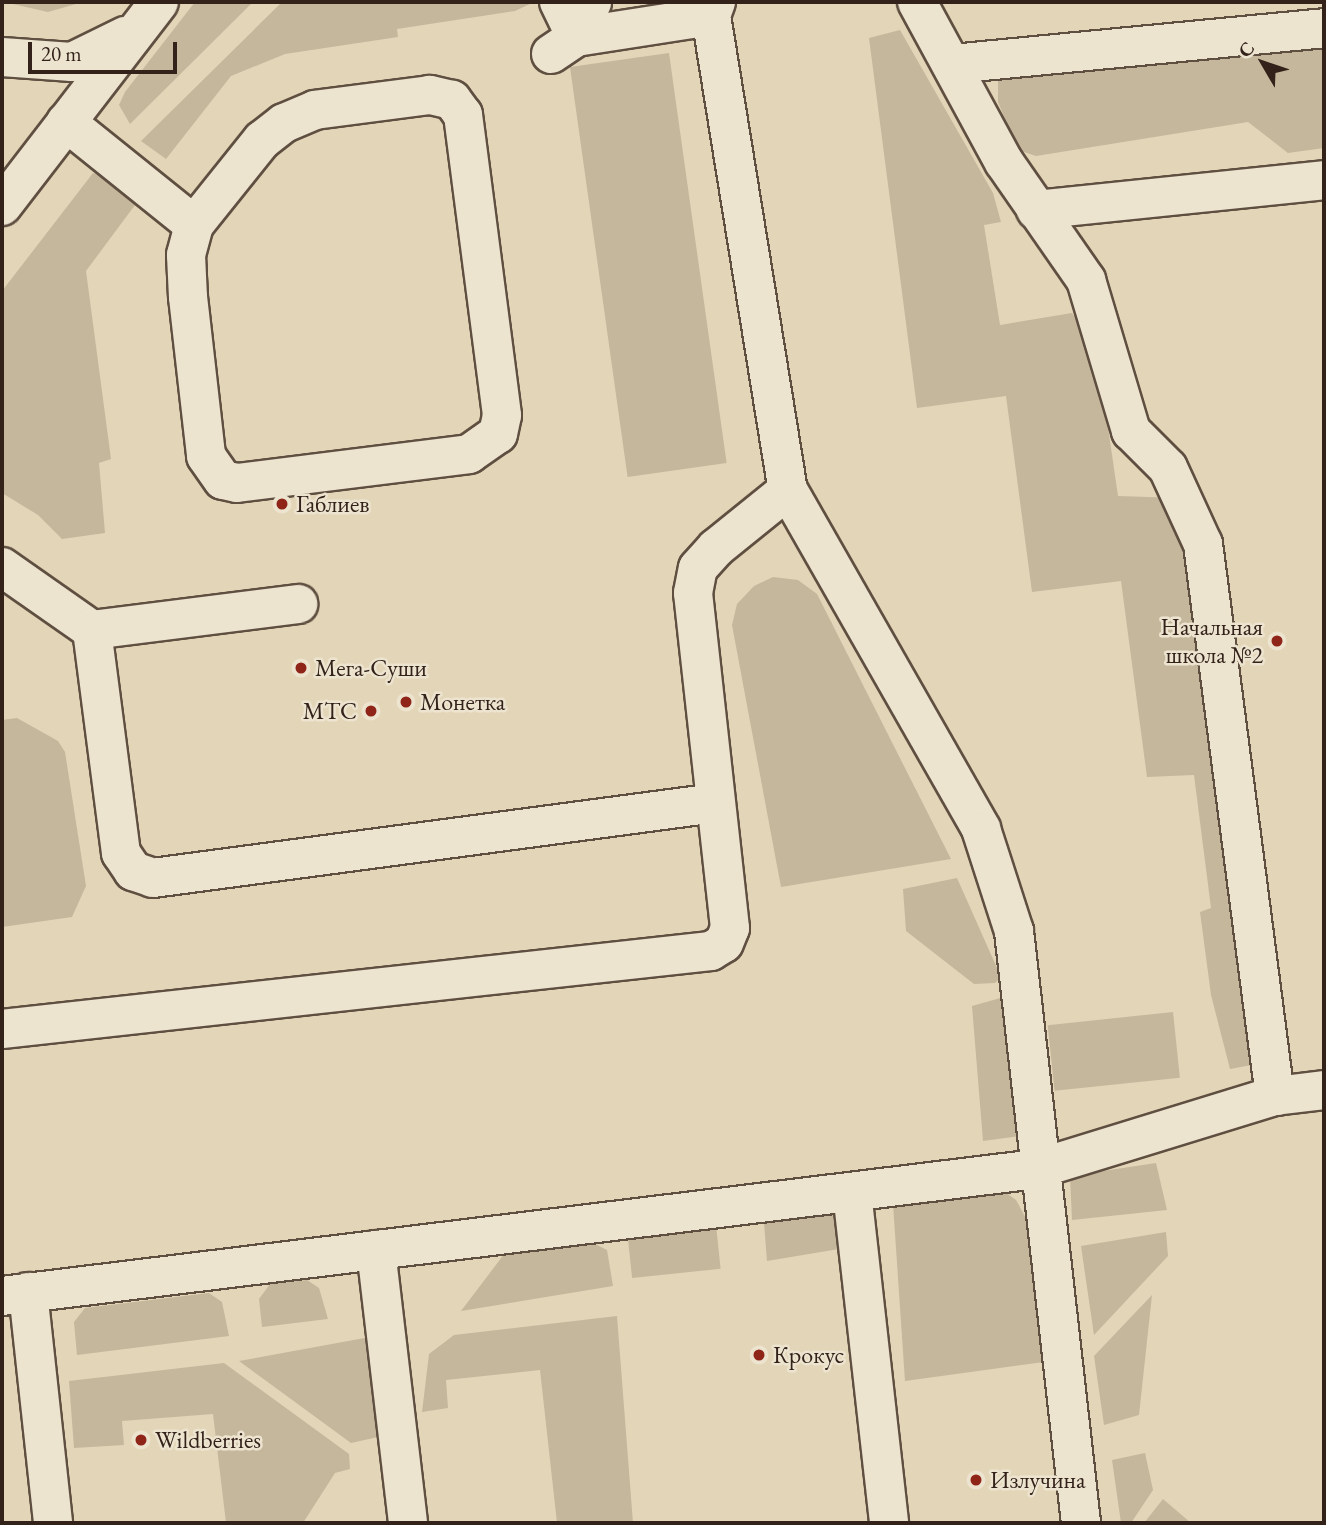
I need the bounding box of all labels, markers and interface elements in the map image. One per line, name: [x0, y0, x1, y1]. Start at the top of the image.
scale bar: [32, 28, 180, 72]
north arrow: [1228, 28, 1298, 98]
text: С: [1232, 36, 1260, 63]
text: 20 m: [41, 40, 82, 67]
place label: Габлиев: [296, 490, 369, 518]
marker: Габлиев: [274, 496, 290, 512]
place label: Начальная школа №2: [1160, 613, 1263, 669]
marker: Начальная школа №2: [1269, 633, 1285, 649]
place label: Мега-Суши: [315, 654, 427, 682]
marker: Мега-Суши: [293, 660, 309, 676]
place label: Монетка: [420, 688, 505, 716]
marker: Монетка: [398, 694, 414, 710]
place label: МТС: [303, 697, 357, 725]
marker: МТС: [363, 703, 379, 719]
place label: Крокус: [773, 1341, 844, 1369]
marker: Крокус: [751, 1347, 767, 1363]
place label: Wildberries: [155, 1426, 261, 1454]
marker: Wildberries: [133, 1432, 149, 1448]
place label: Излучина: [990, 1466, 1086, 1494]
marker: Излучина: [968, 1472, 984, 1488]

